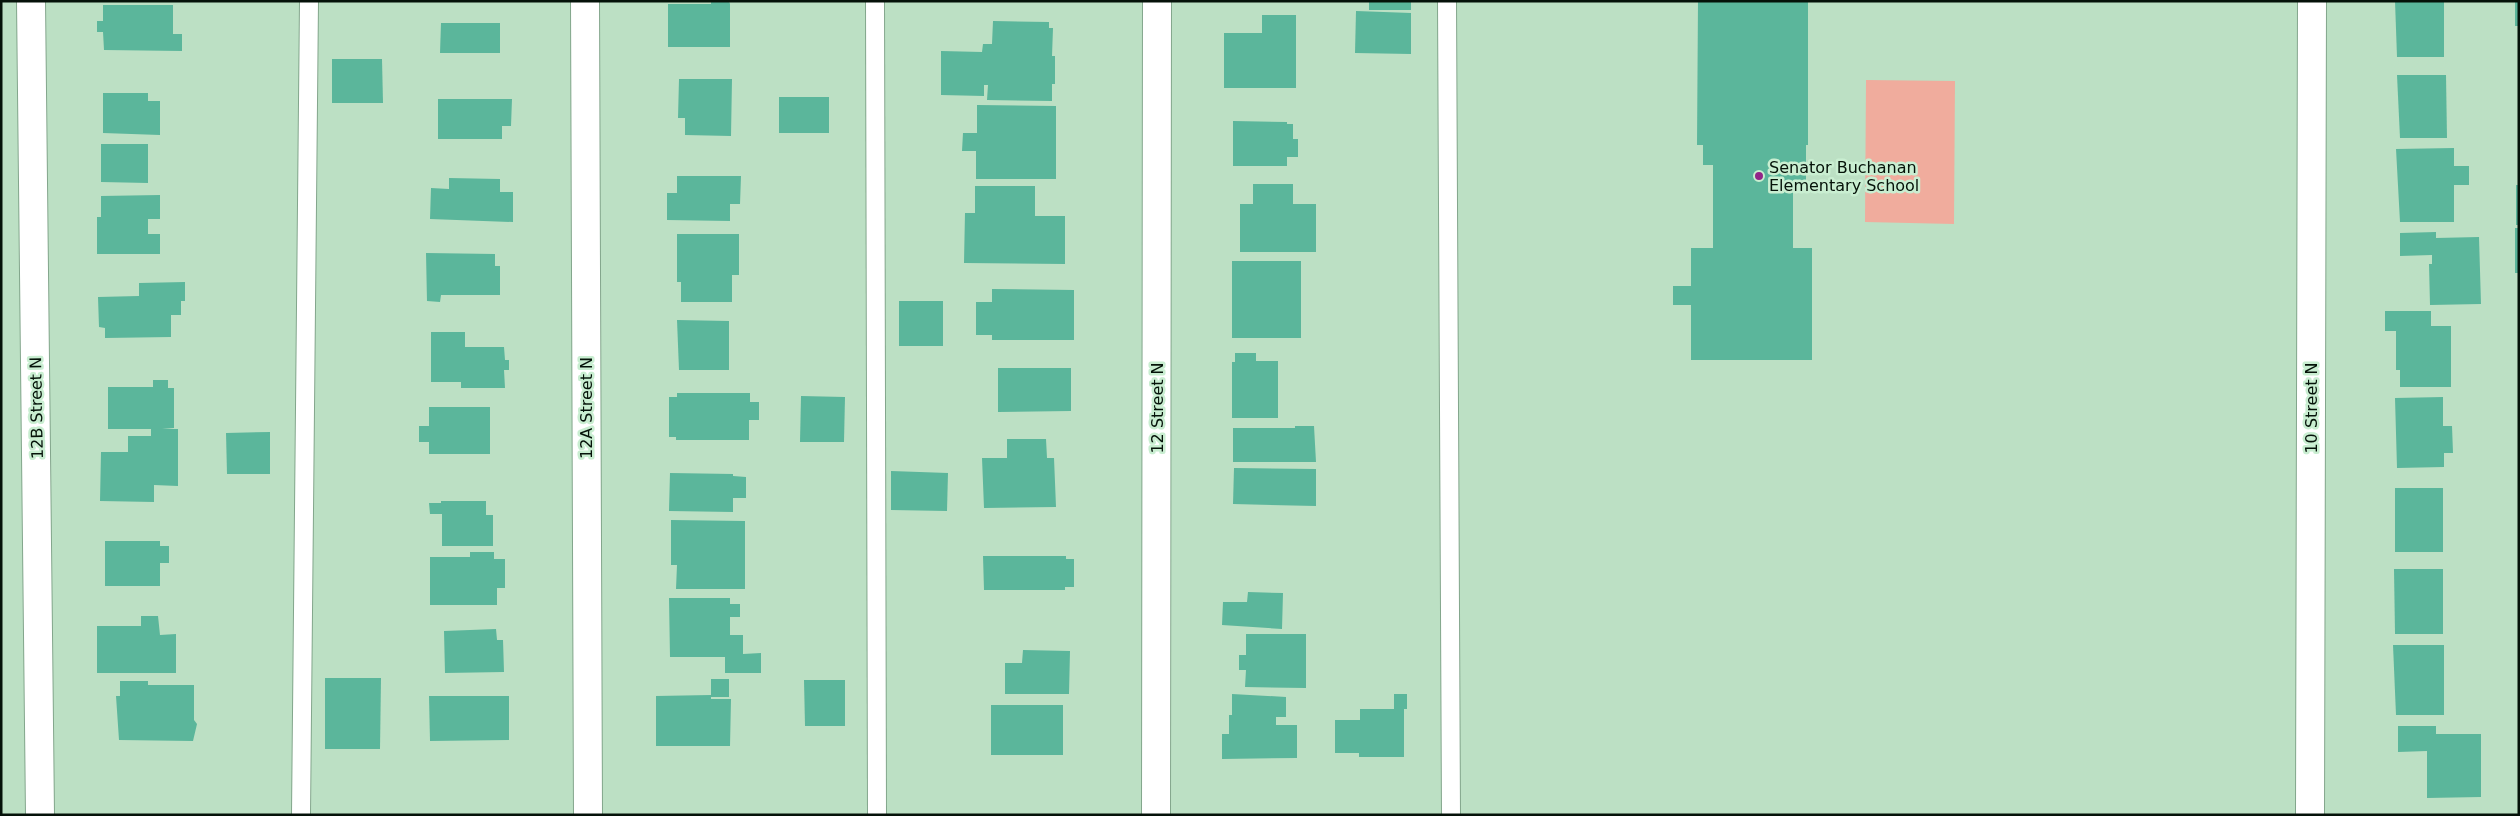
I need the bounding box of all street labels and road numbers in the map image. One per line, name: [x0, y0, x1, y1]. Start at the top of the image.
street label: 12B Street N: [26, 357, 47, 459]
street label: 12A Street N: [577, 357, 596, 459]
street label: 12 Street N: [1148, 362, 1167, 454]
street label: 10 Street N: [2302, 362, 2321, 454]

